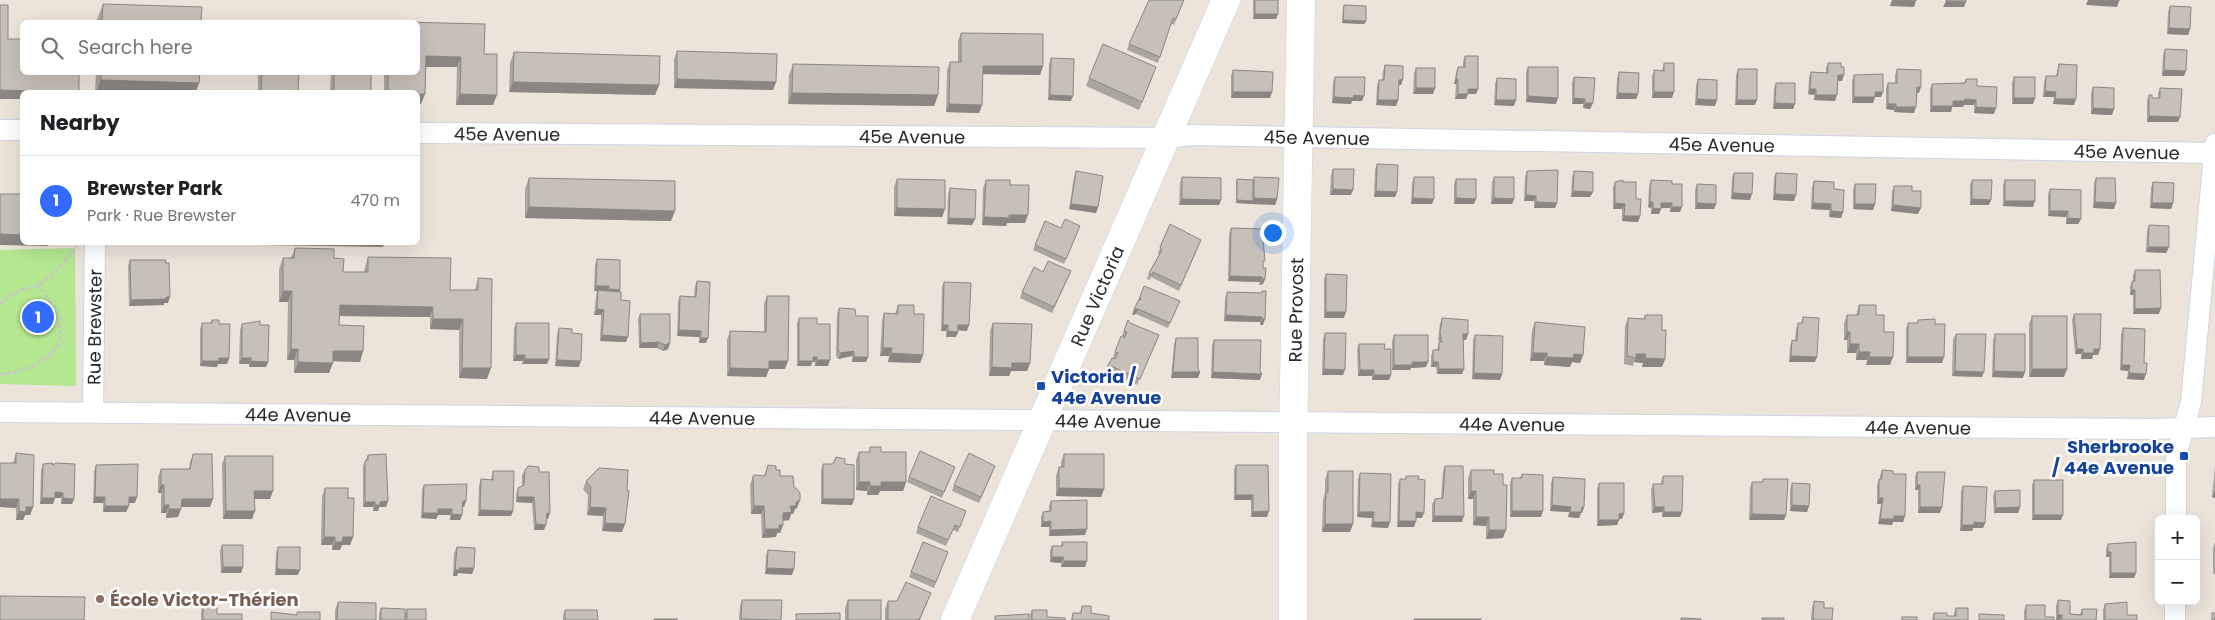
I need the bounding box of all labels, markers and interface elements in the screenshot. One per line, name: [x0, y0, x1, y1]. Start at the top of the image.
search box: [20, 20, 420, 75]
icon: search: [38, 34, 66, 62]
text: Search here: [78, 34, 192, 61]
text: Nearby: [40, 108, 120, 137]
street label: 45e Avenue: [454, 121, 560, 146]
street label: 45e Avenue: [859, 123, 965, 149]
street label: 45e Avenue: [1263, 124, 1370, 151]
street label: 45e Avenue: [1668, 131, 1775, 158]
street label: 45e Avenue: [2073, 138, 2180, 165]
text: Brewster Park: [87, 175, 223, 202]
text: 1: [53, 189, 59, 212]
text: 470 m: [350, 189, 400, 212]
text: Park · Rue Brewster: [87, 204, 236, 227]
your location: [1260, 220, 1286, 246]
street label: Rue Victoria: [1064, 241, 1130, 350]
street label: Rue Provost: [1282, 257, 1309, 363]
street label: Rue Brewster: [81, 269, 107, 385]
pin: 1: [22, 298, 54, 336]
place label: Victoria / 44e Avenue: [1051, 364, 1161, 410]
marker: Victoria / 44e Avenue: [1035, 380, 1047, 392]
street label: 44e Avenue: [245, 401, 351, 427]
street label: 44e Avenue: [649, 405, 755, 430]
street label: 44e Avenue: [1055, 408, 1161, 434]
street label: 44e Avenue: [1459, 411, 1565, 437]
street label: 44e Avenue: [1865, 414, 1971, 440]
place label: Sherbrooke / 44e Avenue: [2052, 434, 2174, 480]
marker: Sherbrooke / 44e Avenue: [2178, 450, 2190, 462]
map controls: [2155, 515, 2200, 605]
button: +: [2155, 515, 2200, 560]
button: −: [2155, 560, 2200, 605]
place label: École Victor-Thérien: [110, 587, 299, 612]
marker: École Victor-Thérien: [94, 593, 106, 605]

